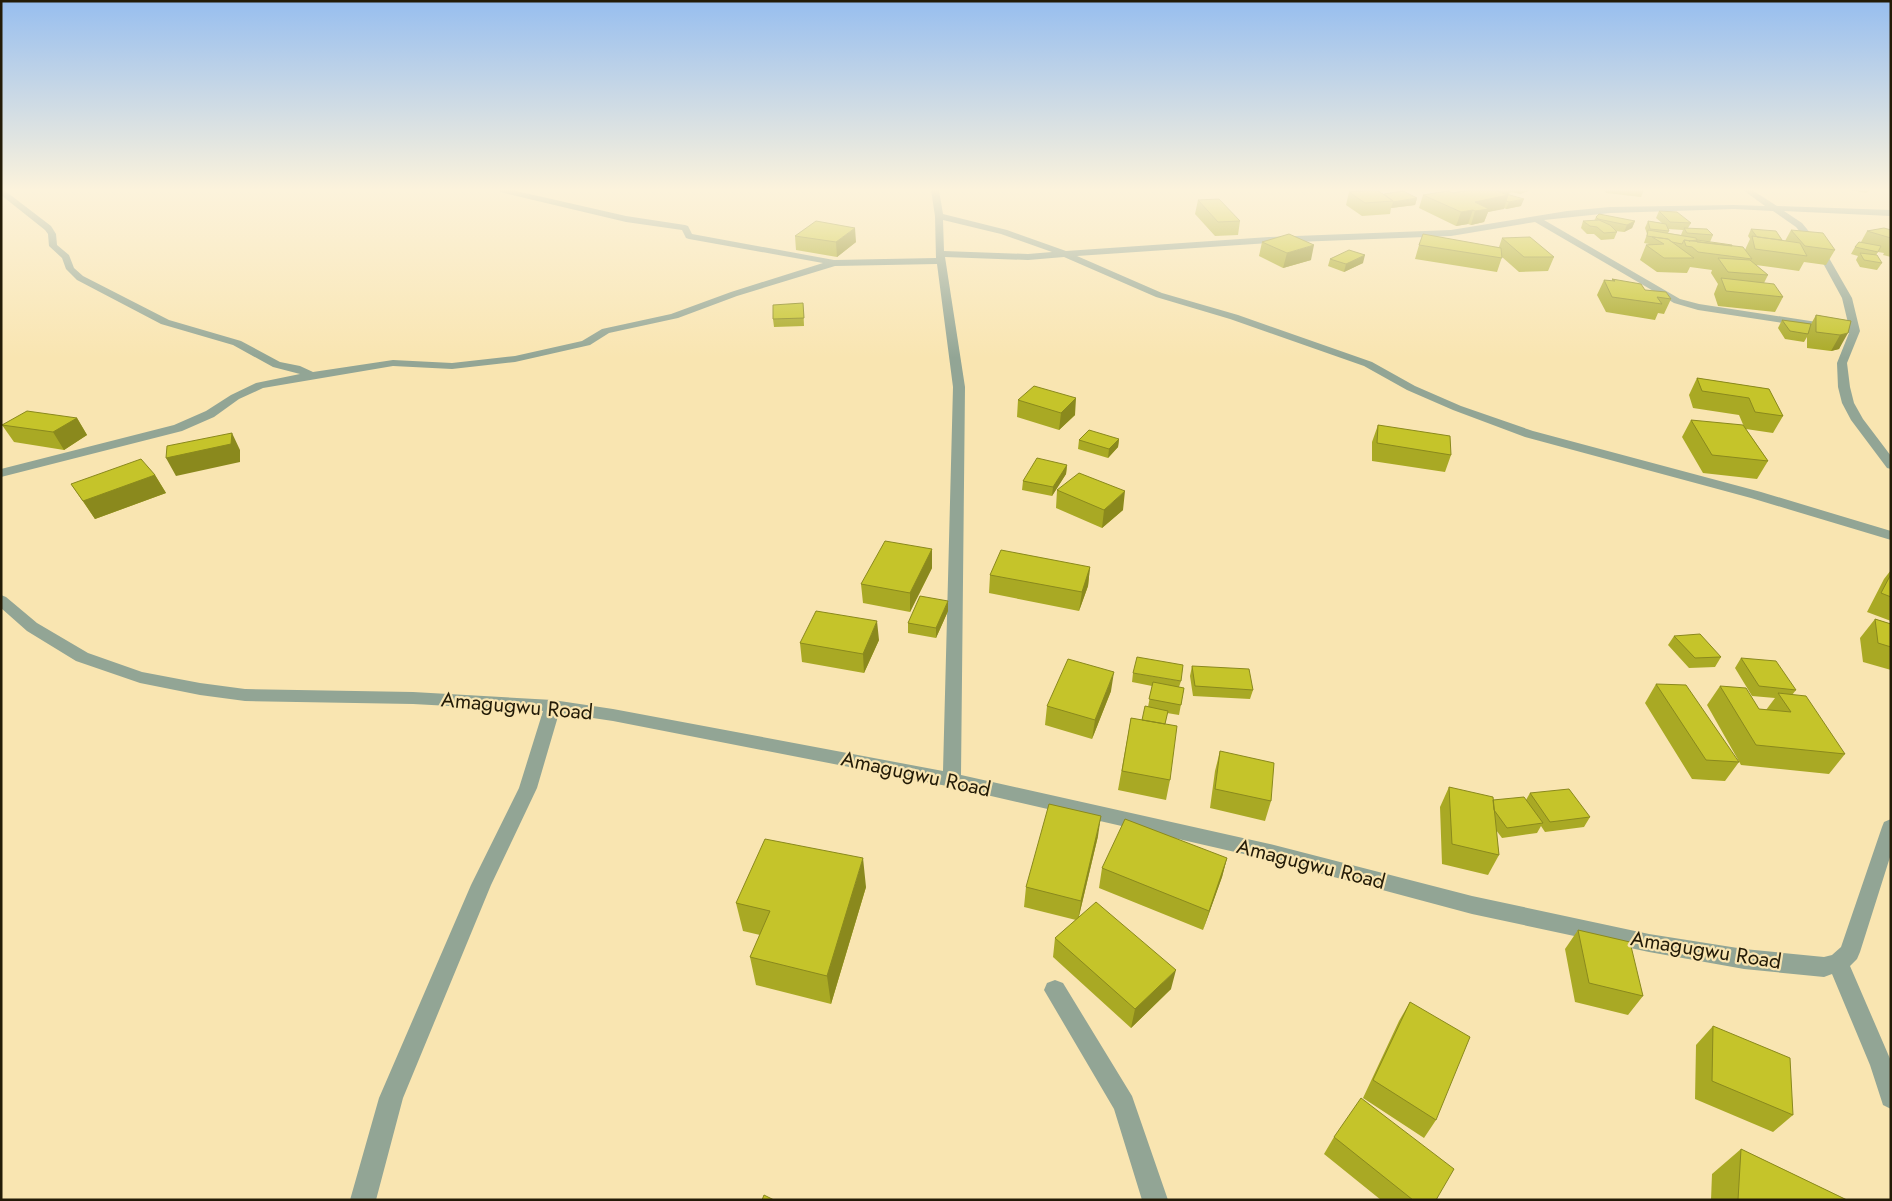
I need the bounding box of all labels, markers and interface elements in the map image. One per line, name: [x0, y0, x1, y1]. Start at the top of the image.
street label: Amagugwu Road: [440, 684, 594, 728]
street label: Amagugwu Road: [838, 744, 994, 804]
street label: Amagugwu Road: [1234, 831, 1388, 897]
street label: Amagugwu Road: [1628, 923, 1784, 977]

